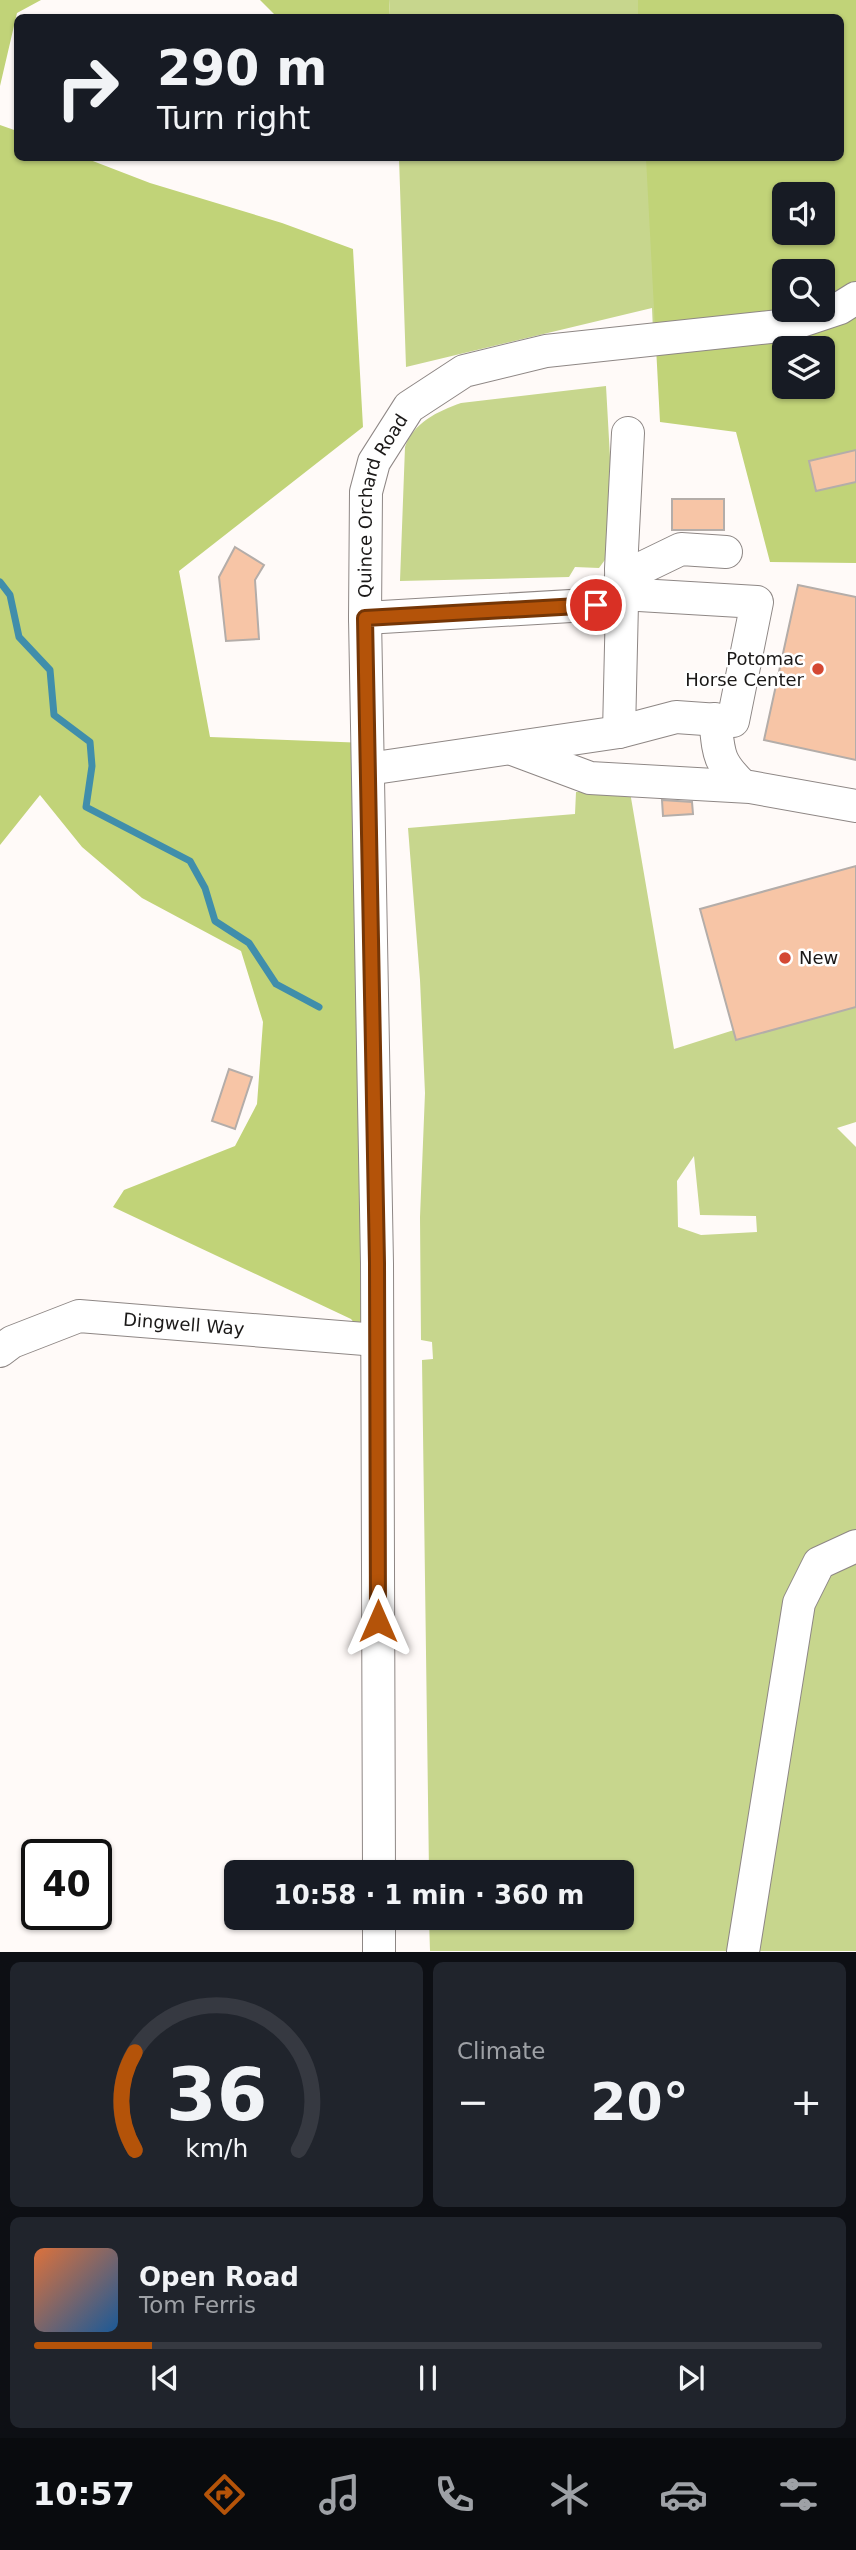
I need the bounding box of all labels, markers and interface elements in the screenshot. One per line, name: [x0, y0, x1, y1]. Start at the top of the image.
text: 290 m: [157, 40, 327, 97]
icon: right: [42, 42, 133, 133]
text: Turn right: [157, 99, 310, 137]
map controls: [772, 182, 835, 399]
button: sound: [772, 182, 835, 245]
button: search: [772, 259, 835, 322]
button: layers: [772, 336, 835, 399]
street label: Quince Orchard Road: [354, 410, 412, 598]
pin: [566, 575, 626, 635]
icon: arrive: [577, 586, 615, 624]
place label: Potomac Horse Center: [685, 648, 805, 690]
marker: Potomac Horse Center: [810, 661, 826, 677]
place label: New: [799, 947, 838, 968]
marker: New: [777, 950, 793, 966]
street label: Dingwell Way: [122, 1309, 246, 1339]
position arrow: [341, 1584, 415, 1658]
speed limit sign: 40: [21, 1839, 112, 1930]
text: 10:58 · 1 min · 360 m: [274, 1880, 584, 1910]
text: Climate: [457, 2038, 546, 2064]
text: 36: [166, 2053, 267, 2138]
text: 20°: [590, 2072, 689, 2132]
text: −: [457, 2080, 489, 2124]
text: +: [790, 2080, 822, 2124]
text: km/h: [185, 2134, 248, 2163]
text: Open Road: [139, 2262, 299, 2292]
text: Tom Ferris: [139, 2292, 256, 2318]
icon: previous: [146, 2359, 184, 2397]
icon: pause: [409, 2359, 447, 2397]
icon: next: [672, 2359, 710, 2397]
icon: directions: [200, 2470, 249, 2519]
icon: music: [315, 2470, 364, 2519]
icon: phone: [430, 2470, 479, 2519]
icon: climate: [545, 2470, 594, 2519]
icon: car: [659, 2470, 708, 2519]
icon: filters: [774, 2470, 823, 2519]
text: 10:57: [33, 2475, 135, 2513]

